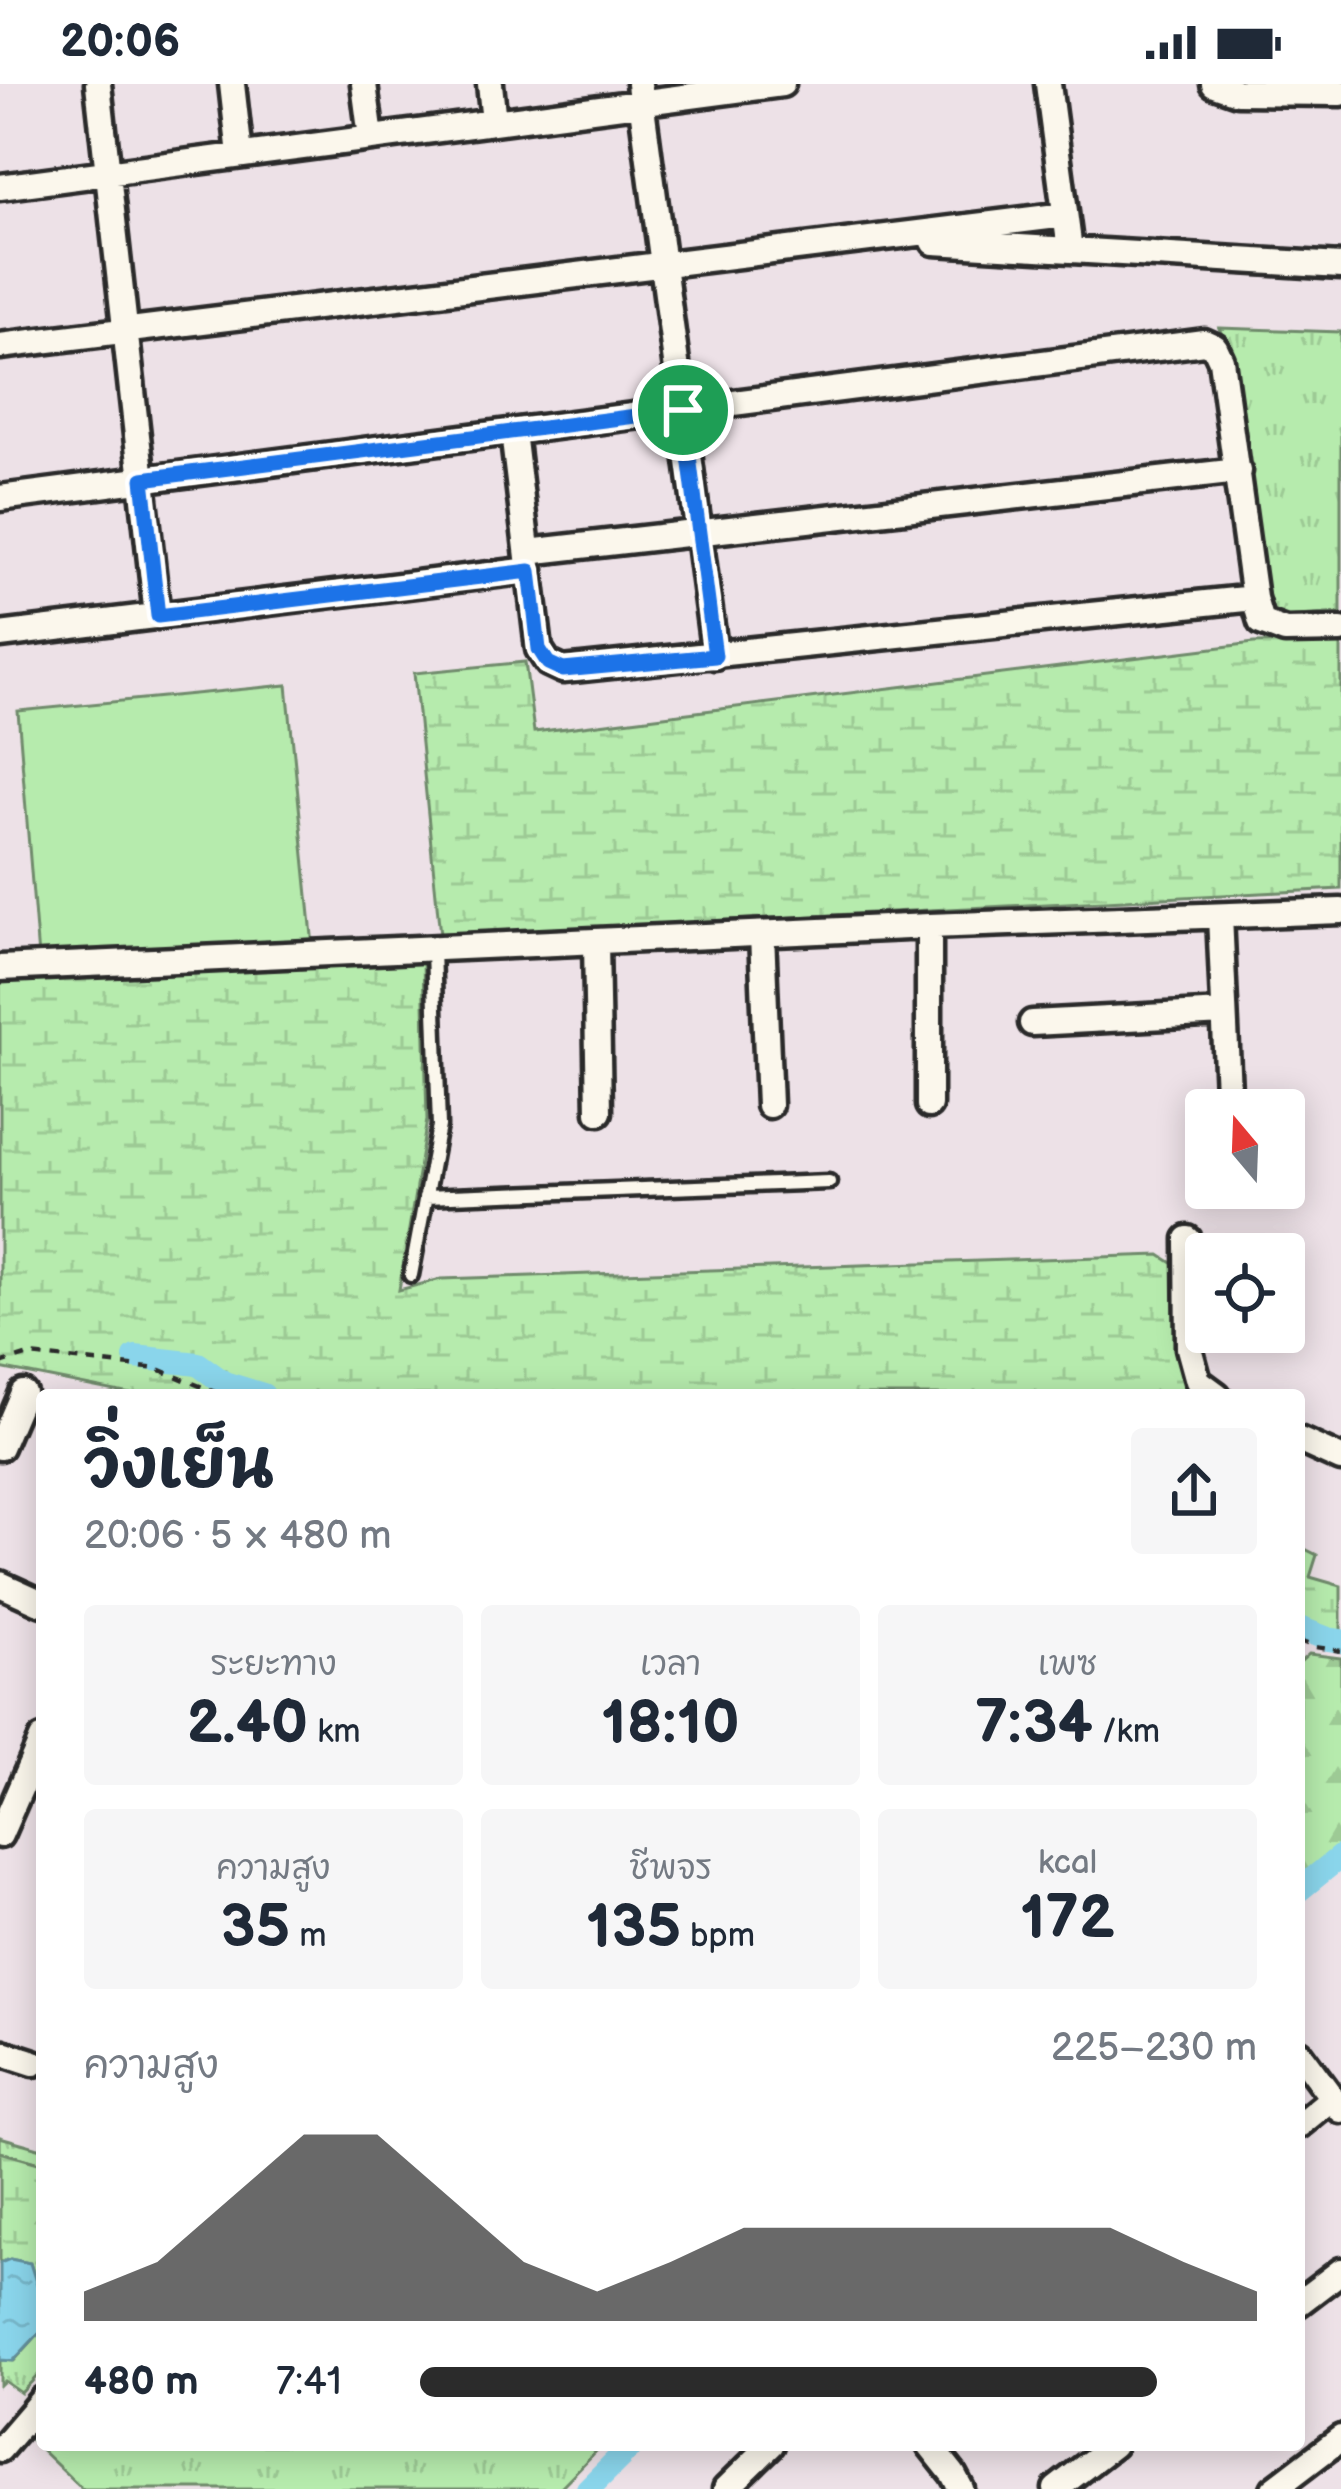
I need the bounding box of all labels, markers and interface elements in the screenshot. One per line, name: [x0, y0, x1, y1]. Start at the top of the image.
text: 20:06: [60, 15, 180, 70]
pin: [632, 359, 734, 461]
icon: arrive: [650, 377, 716, 443]
north arrow: [1185, 1089, 1305, 1209]
map controls: [1185, 1089, 1305, 1353]
button: locate: [1185, 1233, 1305, 1353]
text: วิ่งเย็น: [84, 1428, 274, 1507]
button: share: [1131, 1428, 1257, 1554]
text: 20:06 · 5 × 480 m: [84, 1513, 392, 1560]
text: ระยะทาง: [210, 1645, 337, 1685]
text: เวลา: [640, 1645, 701, 1685]
text: เพซ: [1038, 1645, 1097, 1685]
text: 2.40: [186, 1688, 308, 1760]
text: 18:10: [601, 1688, 740, 1760]
text: 7:34: [975, 1688, 1093, 1760]
text: km: [308, 1712, 361, 1752]
text: /km: [1093, 1712, 1160, 1752]
text: kcal: [1038, 1843, 1097, 1883]
text: ความสูง: [217, 1849, 330, 1889]
text: ชีพจร: [629, 1849, 712, 1889]
text: 172: [1020, 1883, 1115, 1955]
text: 35: [221, 1892, 290, 1964]
text: 135: [586, 1892, 681, 1964]
text: m: [290, 1916, 326, 1956]
text: bpm: [681, 1916, 755, 1956]
text: 225–230 m: [1051, 2025, 1257, 2072]
text: ความสูง: [84, 2043, 219, 2090]
text: 480 m: [84, 2359, 199, 2406]
text: 7:41: [276, 2359, 342, 2406]

